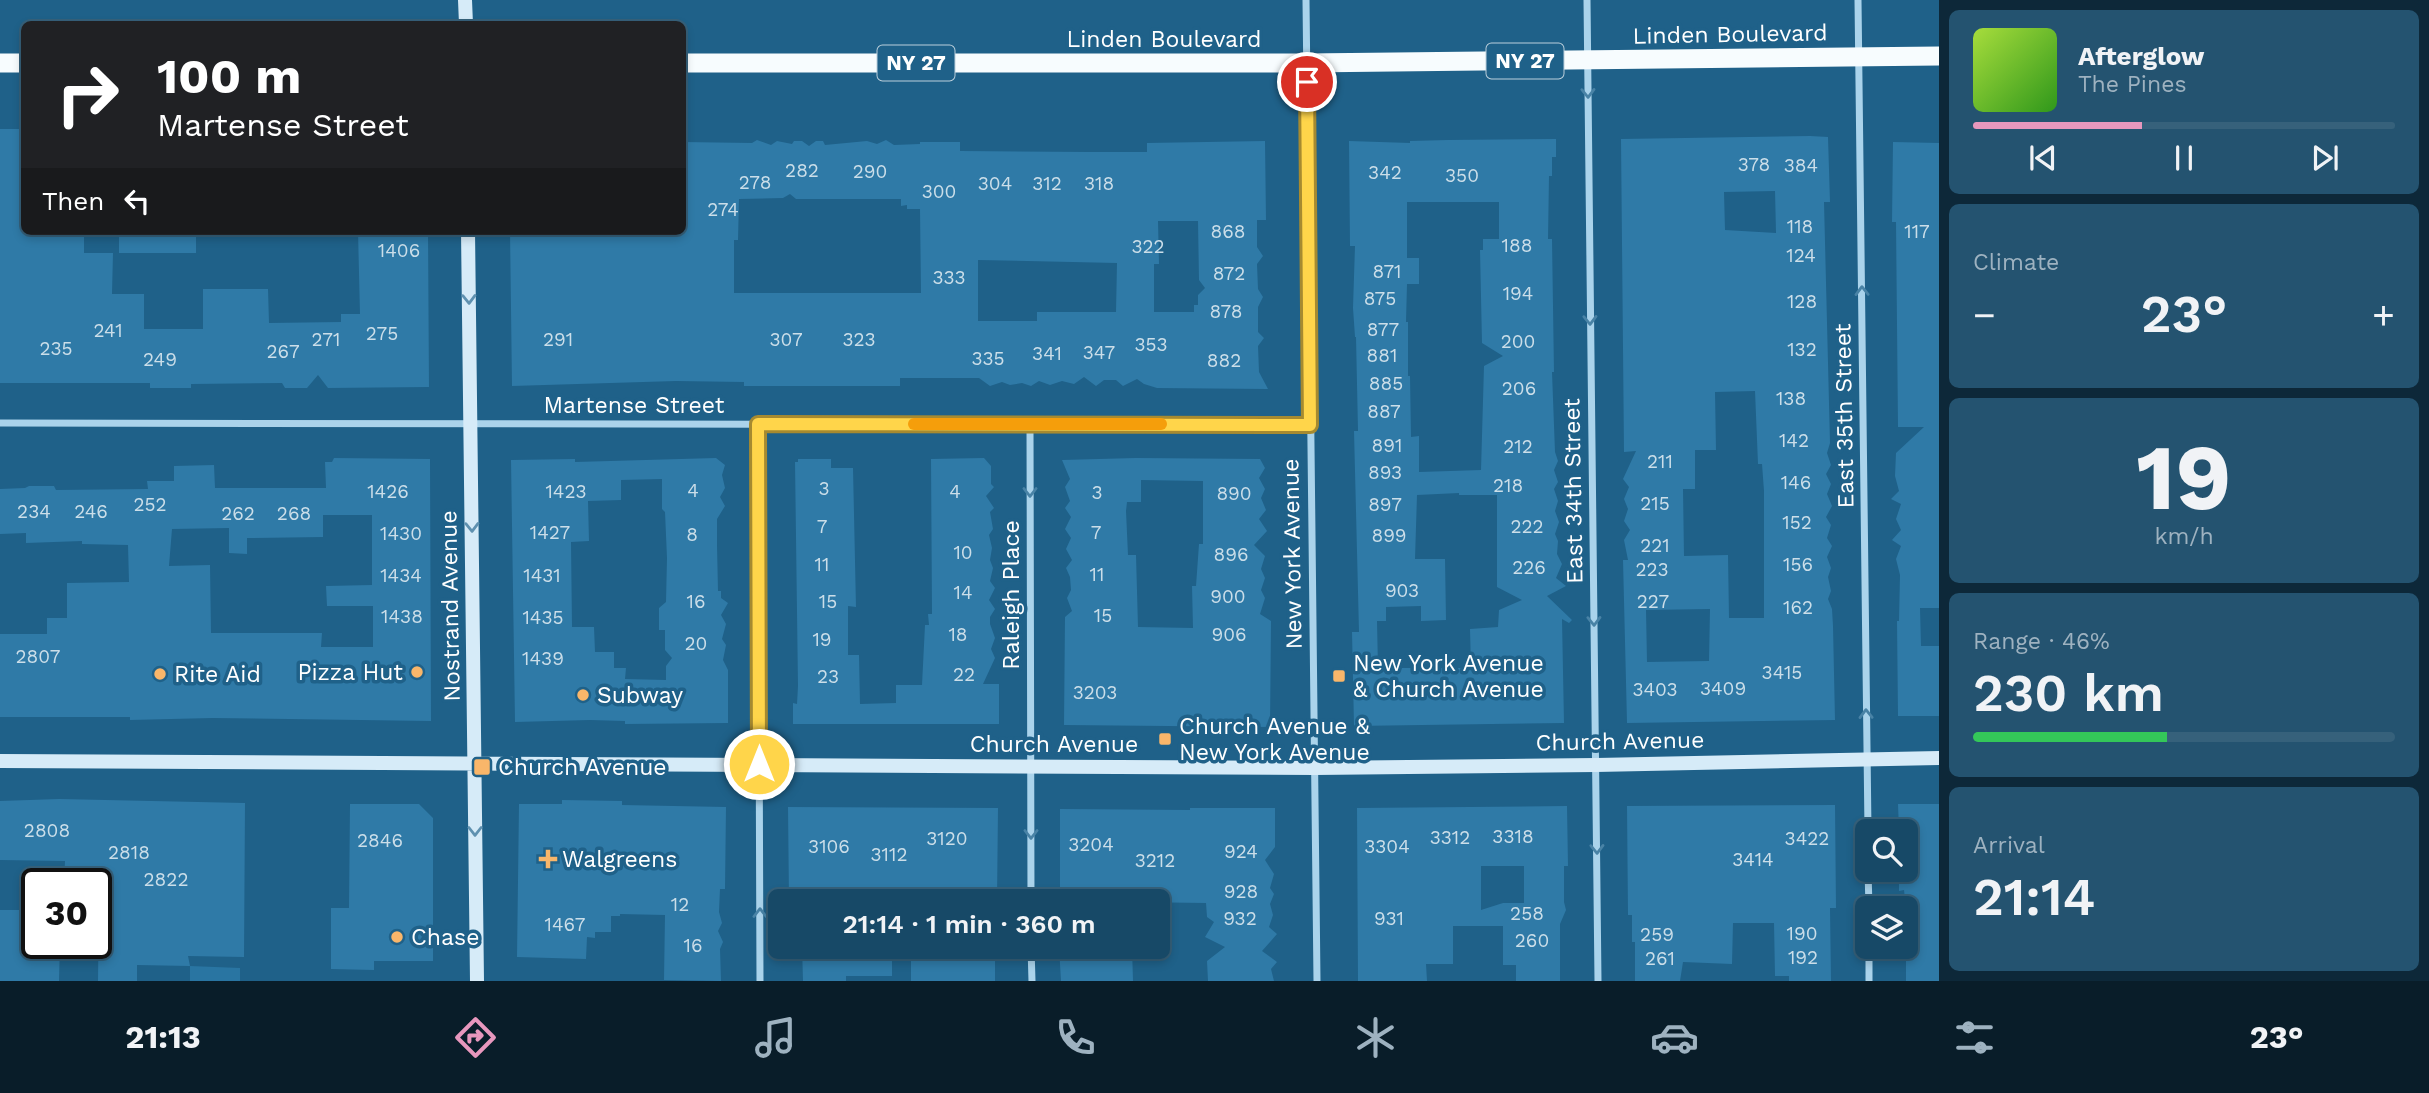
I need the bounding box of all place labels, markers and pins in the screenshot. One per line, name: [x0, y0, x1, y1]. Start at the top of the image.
pin: [1277, 52, 1337, 112]
place label: New York Avenue & Church Avenue: [1353, 650, 1544, 703]
place label: Pizza Hut: [297, 659, 403, 686]
place label: Rite Aid: [174, 661, 261, 688]
marker: Pizza Hut: [409, 664, 425, 680]
marker: Rite Aid: [152, 666, 168, 682]
marker: New York Avenue & Church Avenue: [1331, 668, 1347, 684]
place label: Subway: [597, 682, 683, 709]
marker: Subway: [575, 687, 591, 703]
place label: Church Avenue & New York Avenue: [1179, 713, 1370, 766]
marker: Church Avenue & New York Avenue: [1157, 731, 1173, 747]
place label: Church Avenue: [498, 754, 667, 781]
marker: Church Avenue: [472, 757, 492, 777]
place label: Walgreens: [562, 846, 677, 873]
marker: Walgreens: [540, 851, 556, 867]
place label: Chase: [411, 924, 479, 951]
marker: Chase: [389, 929, 405, 945]

